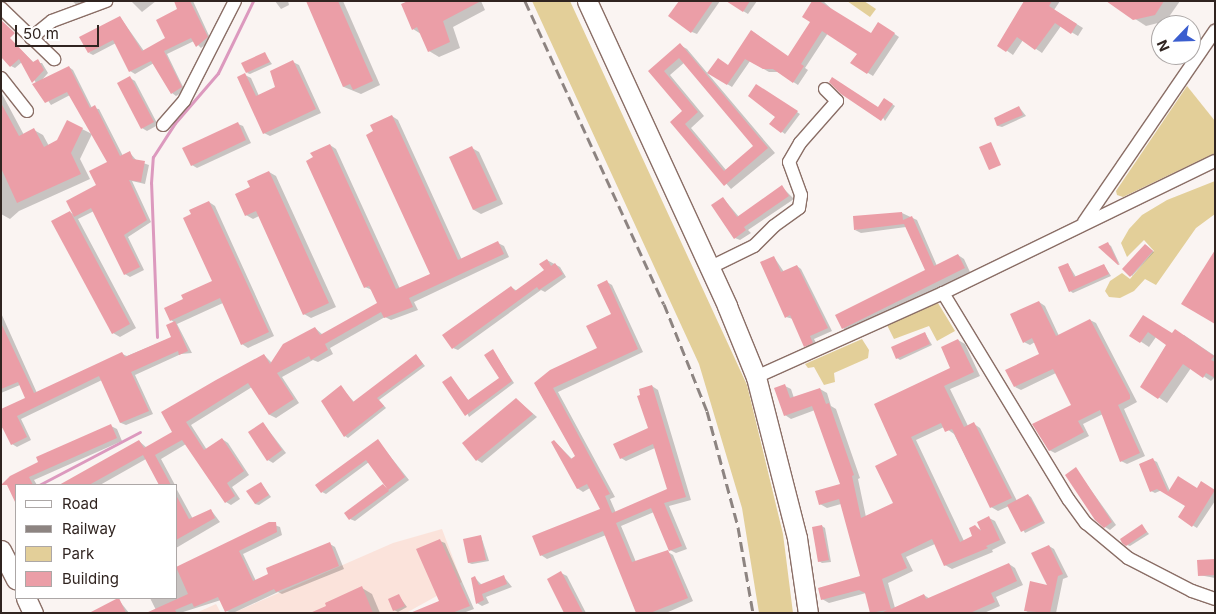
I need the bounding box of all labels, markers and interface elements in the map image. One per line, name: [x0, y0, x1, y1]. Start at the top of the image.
scale bar: [18, 15, 101, 47]
north arrow: [1151, 15, 1201, 65]
text: 50 m: [23, 24, 59, 43]
text: N: [1153, 38, 1173, 54]
legend: [15, 484, 178, 599]
text: Road: [62, 494, 98, 513]
text: Railway: [62, 519, 116, 538]
text: Park: [62, 544, 94, 563]
text: Building: [62, 569, 119, 588]

